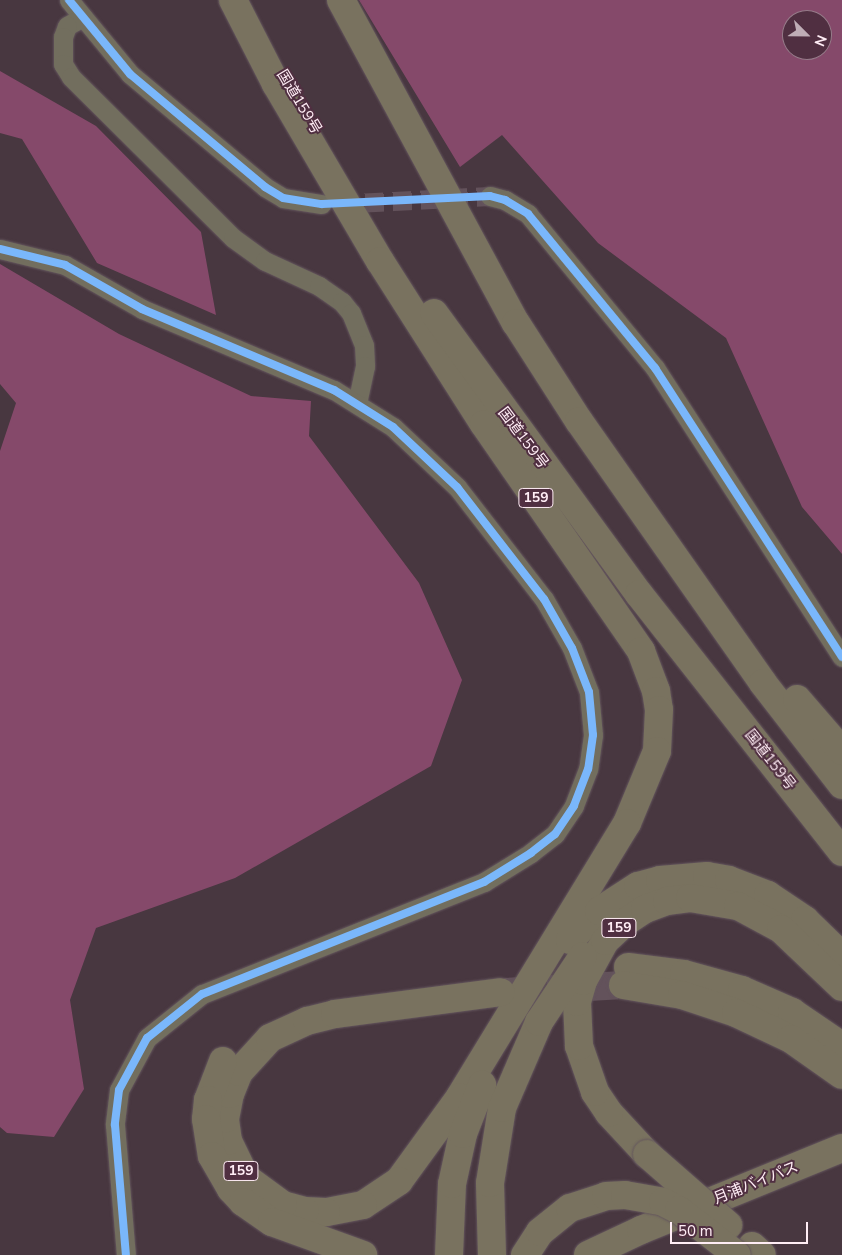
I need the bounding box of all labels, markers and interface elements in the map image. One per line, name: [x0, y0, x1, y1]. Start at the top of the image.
north arrow: [782, 10, 832, 60]
text: N: [810, 32, 831, 49]
street label: 国道159号: [273, 67, 325, 137]
street label: 国道159号: [494, 404, 552, 472]
road number: 159: [517, 486, 555, 509]
street label: 国道159号: [741, 726, 799, 794]
road number: 159: [600, 916, 638, 940]
street label: 月浦バイパス: [711, 1158, 801, 1208]
road number: 159: [222, 1160, 260, 1182]
scale bar: [672, 1212, 810, 1244]
text: 50 m: [678, 1221, 713, 1241]

